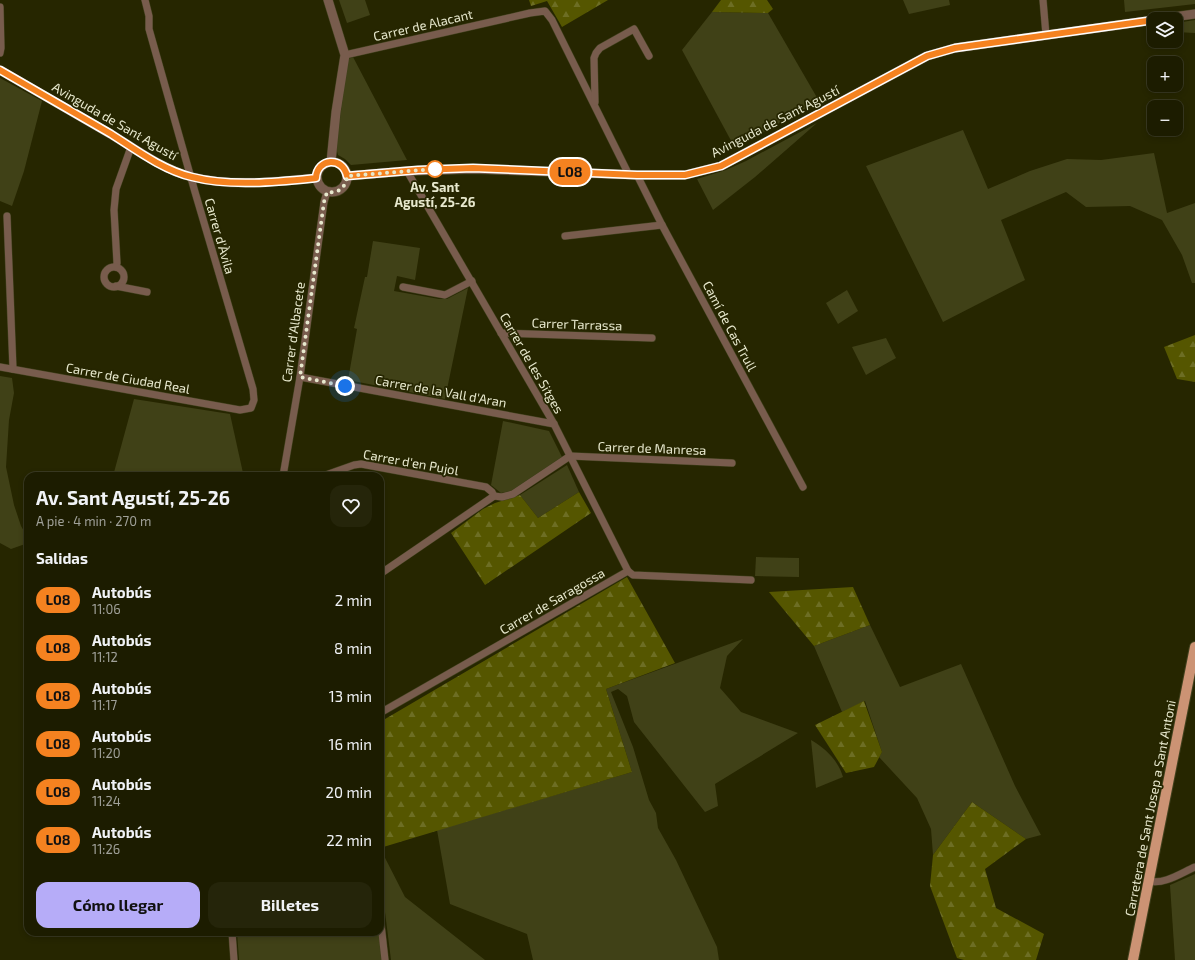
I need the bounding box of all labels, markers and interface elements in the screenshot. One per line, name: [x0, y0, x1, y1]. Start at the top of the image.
street label: Carrer de Alacant: [372, 6, 474, 44]
map controls: [1147, 12, 1183, 136]
button: layers: [1147, 12, 1183, 48]
button: +: [1147, 56, 1183, 92]
street label: Avinguda de Sant Agustí: [49, 79, 181, 164]
street label: Avinguda de Sant Agustí: [708, 81, 843, 160]
button: −: [1147, 100, 1183, 136]
line badge: L08: [547, 159, 593, 185]
marker: Av. Sant Agustí, 25-26: [426, 160, 444, 178]
text: L08: [557, 163, 583, 180]
place label: Av. Sant Agustí, 25-26: [395, 179, 476, 210]
street label: Carrer d'Àvila: [202, 196, 239, 276]
street label: Camí de Cas Trull: [699, 278, 761, 374]
street label: Carrer d'Albacete: [278, 281, 308, 383]
street label: Carrer de les Sitges: [497, 310, 567, 416]
street label: Carrer Tarrassa: [531, 314, 623, 334]
street label: Carrer de Ciudad Real: [65, 359, 192, 397]
street label: Carrer de la Vall d'Aran: [374, 372, 508, 410]
your location: [335, 376, 355, 396]
street label: Carrer de Manresa: [597, 438, 707, 458]
street label: Carrer d'en Pujol: [362, 446, 460, 478]
button: heart: [330, 485, 372, 527]
text: Av. Sant Agustí, 25-26: [36, 486, 230, 509]
text: A pie · 4 min · 270 m: [36, 513, 151, 529]
text: Salidas: [36, 549, 88, 567]
street label: Carrer de Saragossa: [497, 564, 607, 638]
text: Autobús: [92, 583, 151, 601]
text: L08: [45, 591, 71, 608]
text: 2 min: [335, 591, 372, 609]
text: 11:06: [92, 601, 121, 617]
text: Autobús: [92, 631, 151, 649]
text: L08: [45, 639, 71, 656]
text: 8 min: [334, 639, 372, 657]
text: 11:12: [92, 649, 118, 665]
text: Autobús: [92, 679, 151, 697]
text: L08: [45, 687, 71, 704]
text: 13 min: [329, 687, 372, 705]
text: 11:17: [92, 697, 117, 713]
street label: Carretera de Sant Josep a Sant Antoni: [1121, 698, 1179, 918]
text: Autobús: [92, 727, 151, 745]
text: L08: [45, 735, 71, 752]
text: 16 min: [329, 735, 372, 753]
text: 11:20: [92, 745, 121, 761]
text: Autobús: [92, 775, 151, 793]
text: L08: [45, 783, 71, 800]
text: 20 min: [326, 783, 372, 801]
text: 11:24: [92, 793, 121, 809]
text: Autobús: [92, 823, 151, 841]
text: L08: [45, 831, 71, 848]
text: 22 min: [326, 831, 372, 849]
text: 11:26: [92, 841, 120, 857]
button: Cómo llegar: [36, 882, 200, 928]
button: Billetes: [208, 882, 372, 928]

